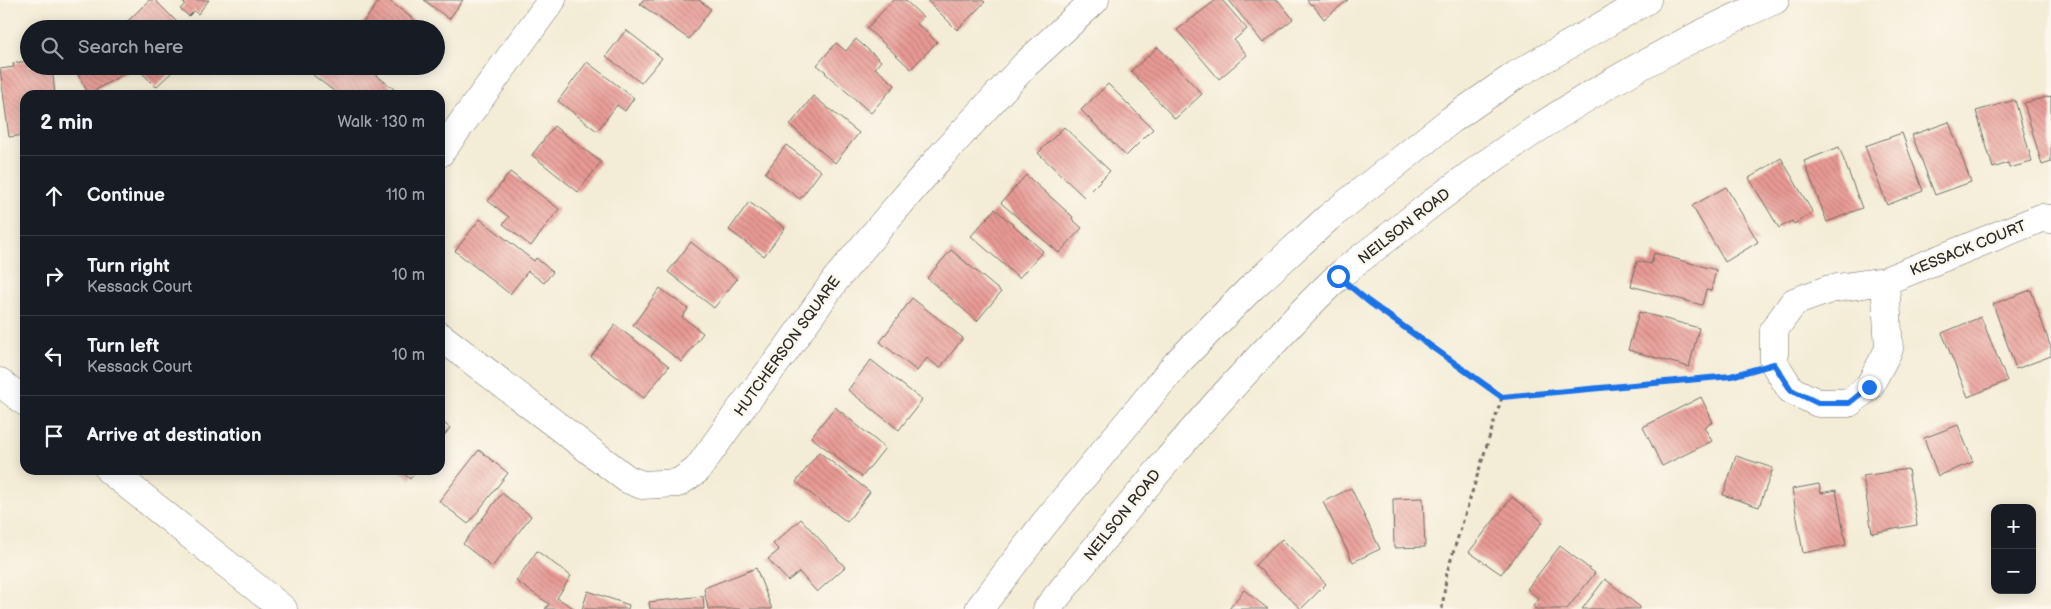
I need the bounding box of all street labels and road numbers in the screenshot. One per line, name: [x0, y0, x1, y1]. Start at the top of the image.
street label: NEILSON ROAD: [1354, 184, 1454, 268]
street label: KESSACK COURT: [1907, 217, 2029, 280]
street label: HUTCHERSON SQUARE: [730, 272, 845, 420]
street label: NEILSON ROAD: [1080, 466, 1165, 565]

